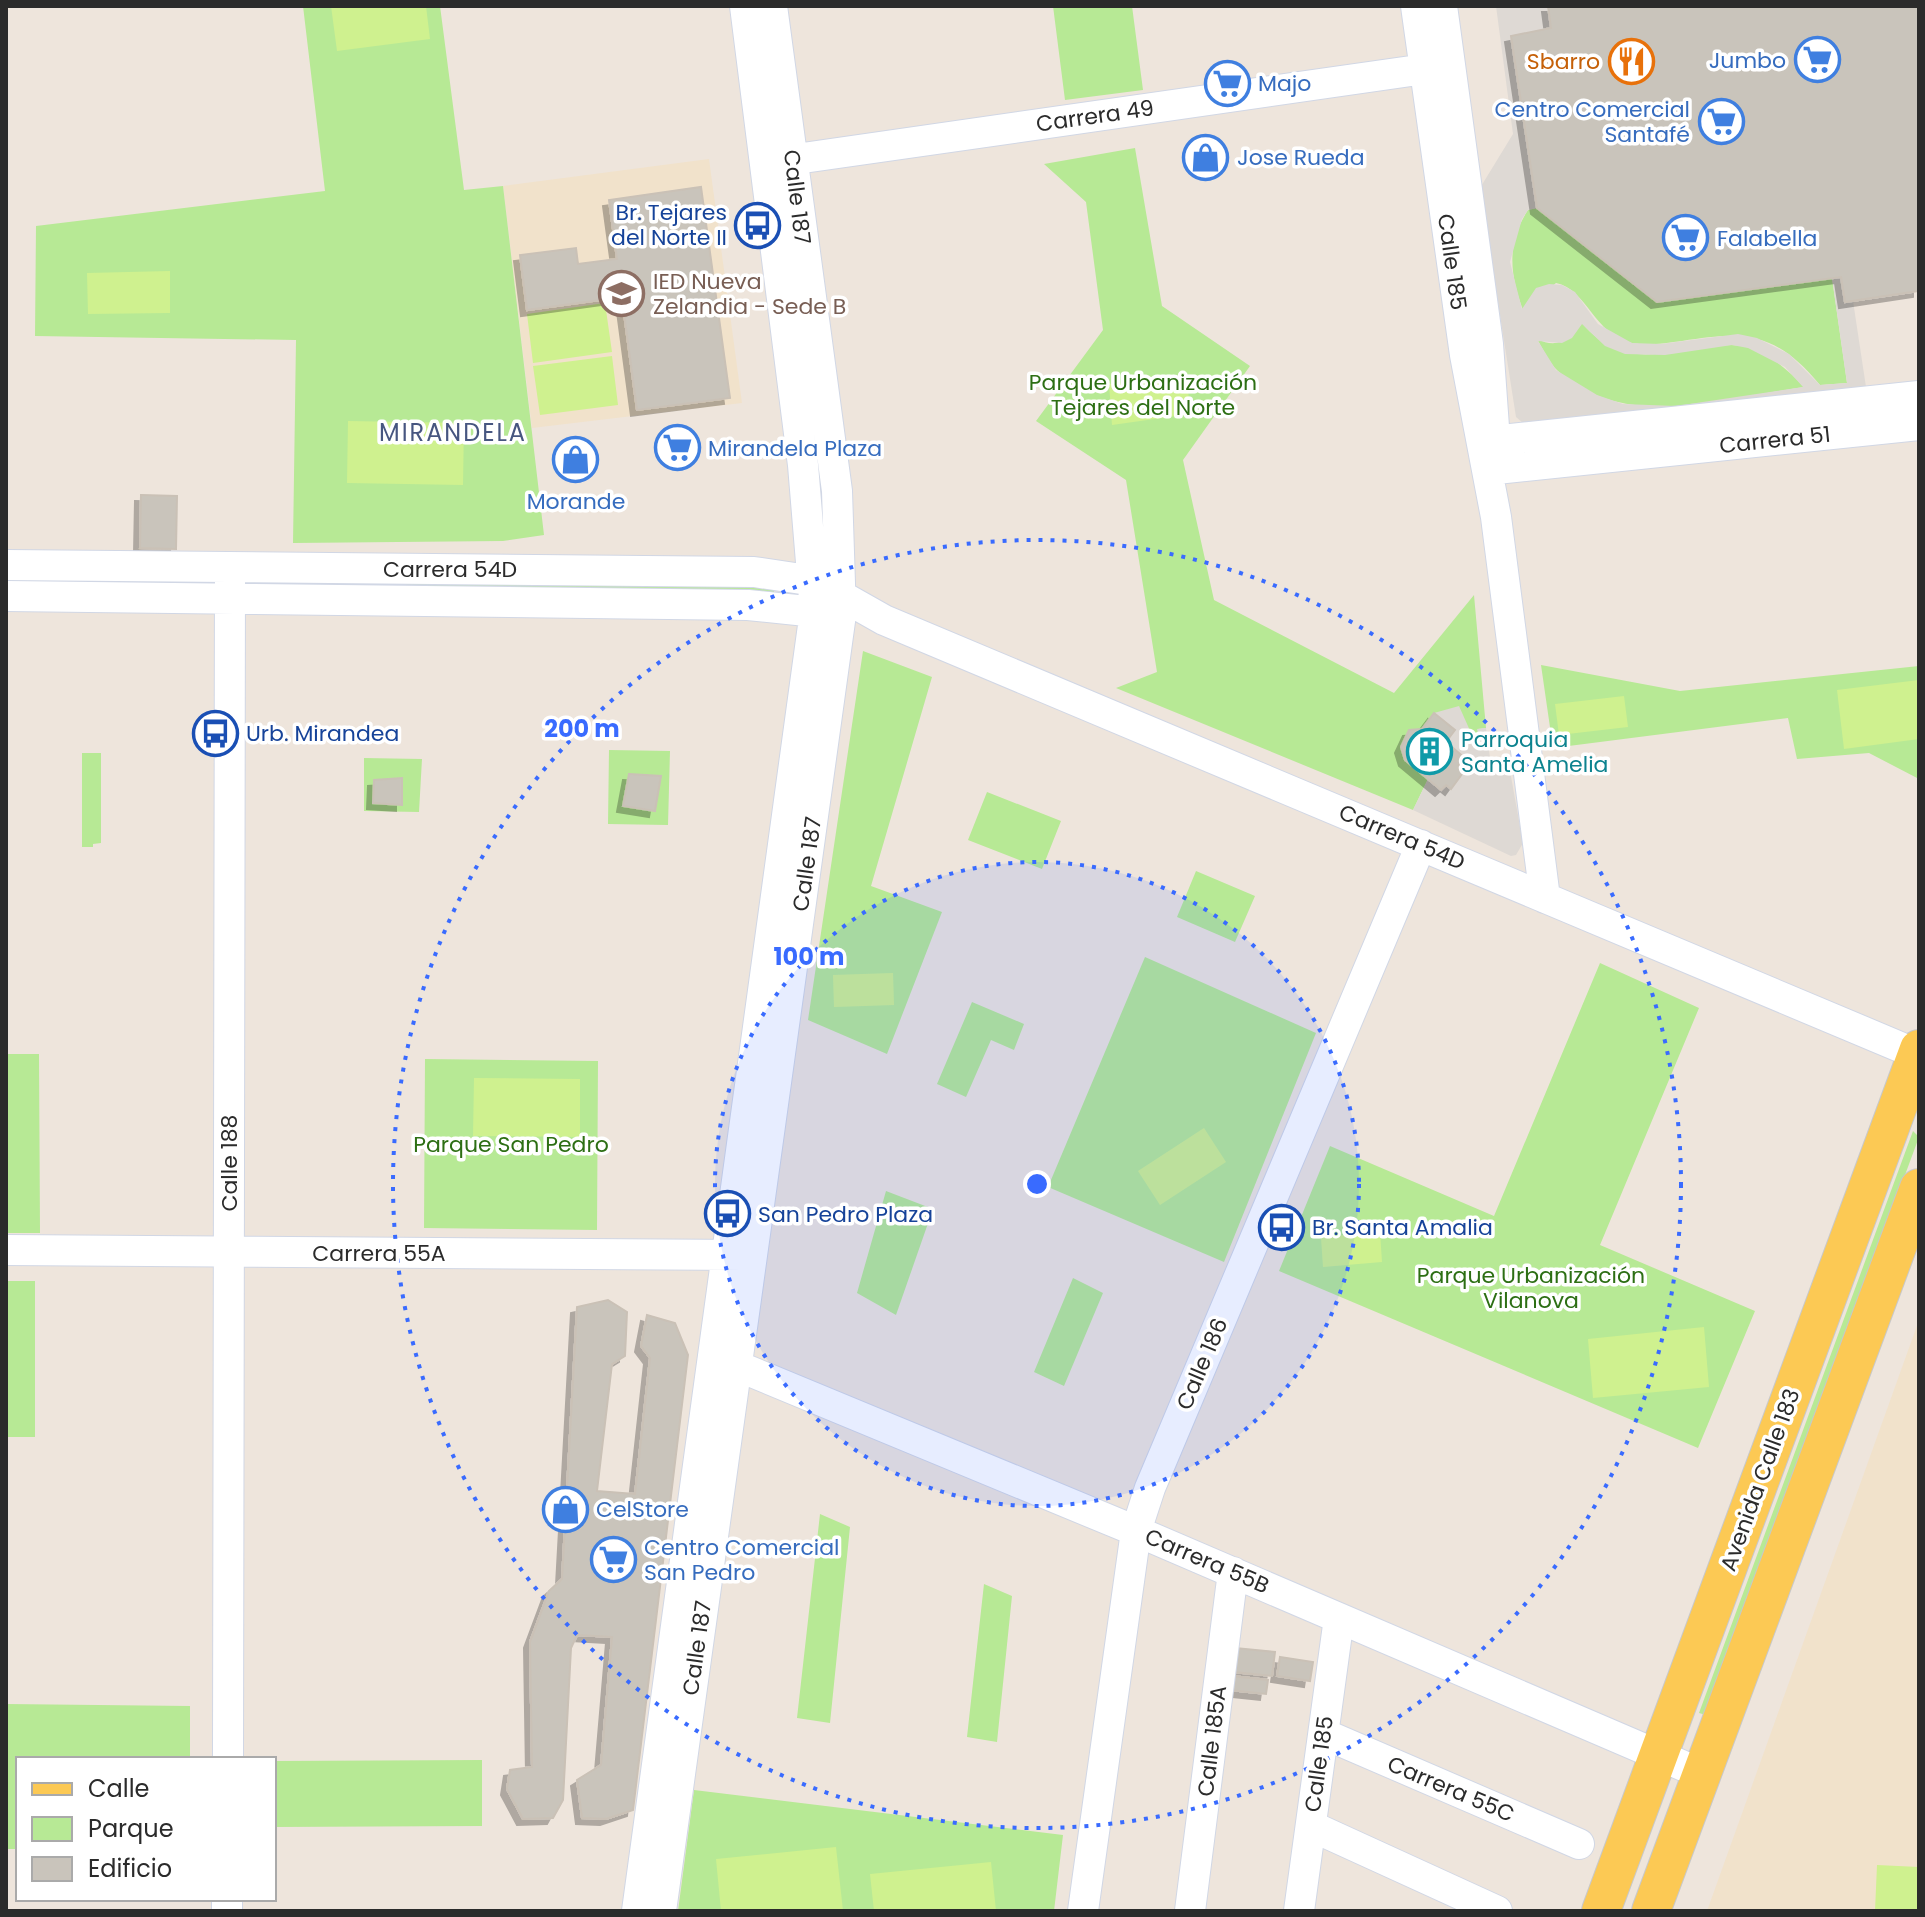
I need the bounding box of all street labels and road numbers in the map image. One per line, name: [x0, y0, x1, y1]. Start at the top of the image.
street label: Carrera 49: [1034, 92, 1156, 140]
street label: Calle 187: [776, 148, 818, 246]
street label: Calle 185: [1430, 212, 1474, 312]
street label: Carrera 51: [1718, 419, 1832, 461]
street label: Carrera 54D: [383, 554, 517, 585]
street label: Carrera 54D: [1334, 797, 1470, 877]
street label: Calle 187: [785, 815, 829, 913]
street label: Calle 188: [214, 1115, 245, 1212]
street label: Carrera 55A: [312, 1238, 446, 1269]
street label: Calle 186: [1169, 1313, 1235, 1415]
street label: Avenida Calle 183: [1713, 1384, 1807, 1576]
street label: Carrera 55B: [1140, 1521, 1274, 1601]
street label: Calle 187: [675, 1599, 719, 1697]
street label: Calle 185A: [1190, 1683, 1234, 1798]
street label: Calle 185: [1297, 1714, 1341, 1814]
street label: Carrera 55C: [1383, 1748, 1519, 1830]

